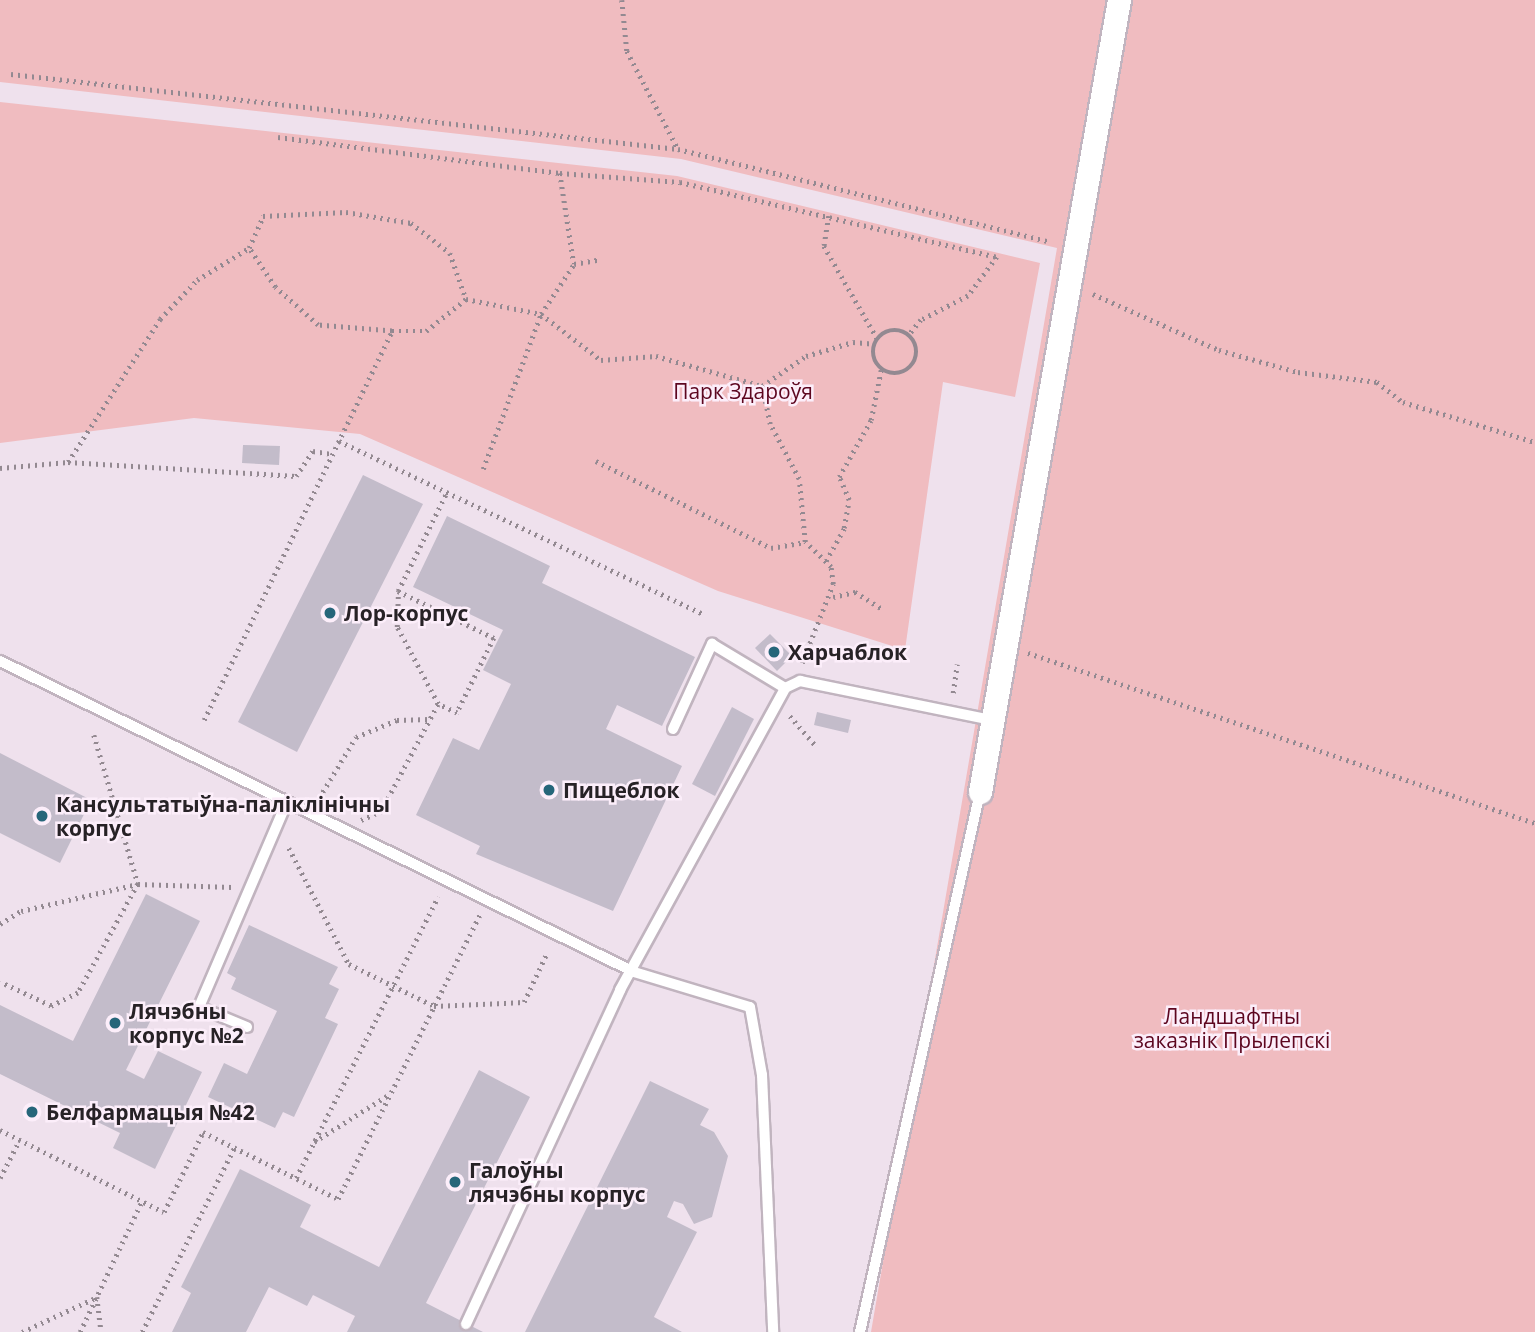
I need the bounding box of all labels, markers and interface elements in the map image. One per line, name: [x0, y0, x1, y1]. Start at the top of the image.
park label: Парк Здароўя: [673, 378, 813, 404]
place label: Лор-корпус: [344, 600, 468, 626]
marker: Лор-корпус: [322, 605, 338, 621]
place label: Харчаблок: [788, 639, 907, 665]
marker: Харчаблок: [766, 644, 782, 660]
place label: Пищеблок: [563, 777, 679, 803]
marker: Пищеблок: [541, 782, 557, 798]
place label: Кансультатыўна-паліклінічны корпус: [56, 791, 390, 841]
marker: Кансультатыўна-паліклінічны корпус: [34, 808, 50, 824]
place label: Лячэбны корпус №2: [129, 998, 244, 1048]
park label: Ландшафтны заказнік Прылепскі: [1134, 1003, 1330, 1053]
marker: Лячэбны корпус №2: [107, 1015, 123, 1031]
place label: Белфармацыя №42: [46, 1099, 255, 1125]
marker: Белфармацыя №42: [24, 1104, 40, 1120]
place label: Галоўны лячэбны корпус: [469, 1157, 646, 1207]
marker: Галоўны лячэбны корпус: [447, 1174, 463, 1190]

